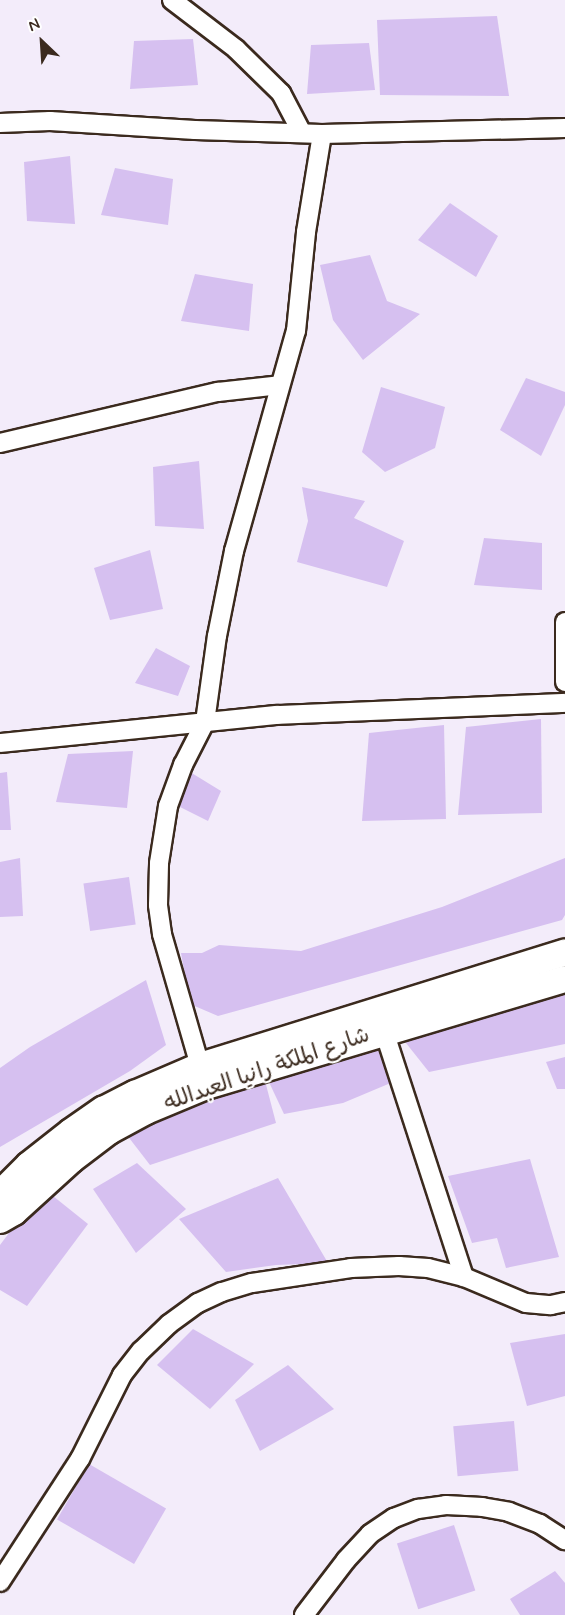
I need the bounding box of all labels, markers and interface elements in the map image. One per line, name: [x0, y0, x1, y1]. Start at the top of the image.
north arrow: [12, 12, 72, 72]
text: N: [25, 13, 43, 37]
street label: شارع الملكة رانيا العبدالله: [161, 1022, 373, 1118]

